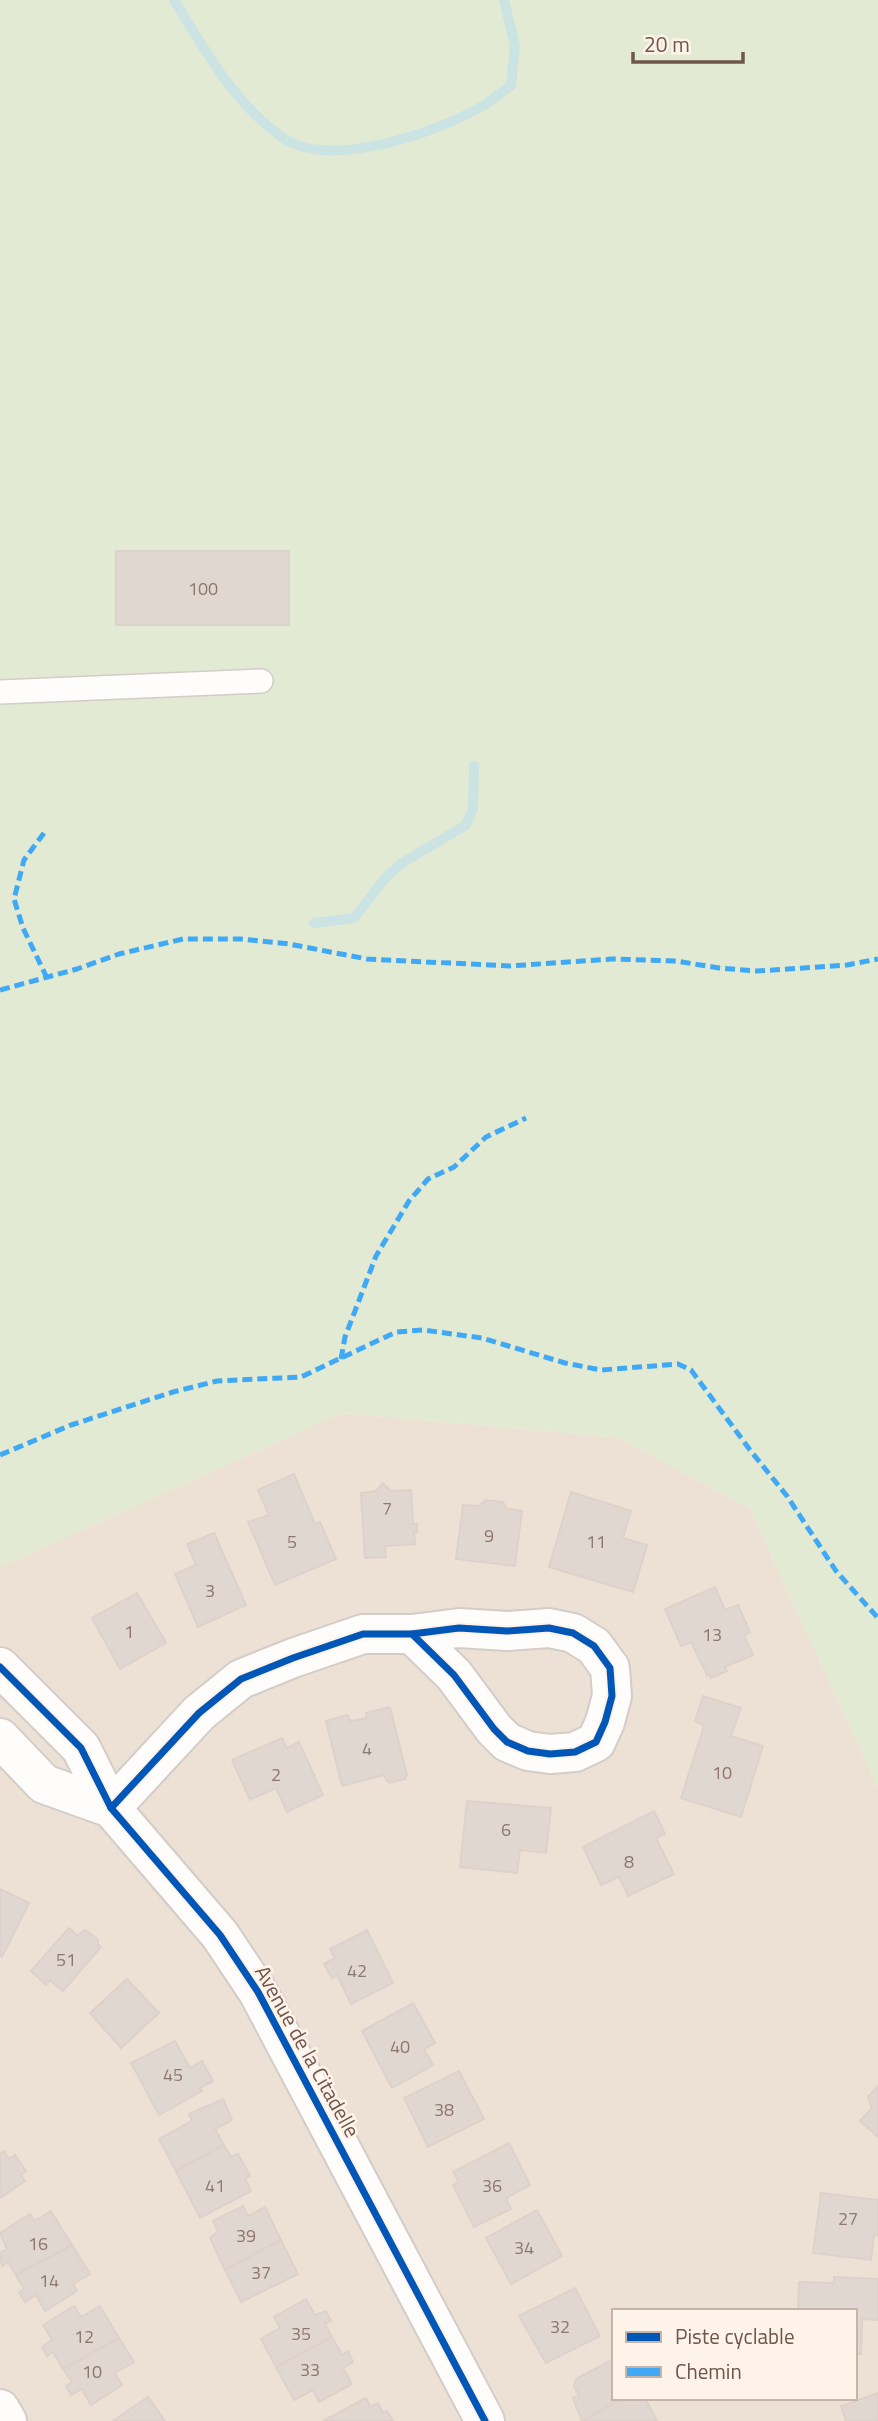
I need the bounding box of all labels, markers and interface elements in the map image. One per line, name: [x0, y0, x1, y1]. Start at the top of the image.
scale bar: [633, 21, 743, 65]
text: 20 m: [644, 28, 690, 60]
house number: 100: [188, 575, 218, 602]
house number: 7: [382, 1495, 392, 1522]
house number: 9: [484, 1522, 494, 1549]
house number: 5: [287, 1528, 297, 1555]
house number: 11: [586, 1528, 606, 1555]
house number: 3: [205, 1577, 215, 1604]
house number: 1: [124, 1618, 134, 1645]
house number: 13: [702, 1621, 722, 1648]
house number: 4: [362, 1735, 372, 1762]
house number: 10: [712, 1759, 732, 1786]
house number: 2: [271, 1761, 281, 1788]
house number: 6: [501, 1816, 511, 1843]
house number: 8: [624, 1848, 634, 1875]
house number: 51: [56, 1946, 76, 1973]
house number: 42: [347, 1957, 367, 1984]
street label: Avenue de la Citadelle: [247, 1959, 369, 2143]
house number: 40: [390, 2033, 410, 2060]
house number: 45: [163, 2061, 183, 2088]
house number: 38: [434, 2096, 454, 2123]
house number: 41: [205, 2172, 225, 2199]
house number: 36: [482, 2172, 502, 2199]
house number: 27: [838, 2205, 858, 2232]
house number: 39: [236, 2222, 256, 2249]
house number: 16: [28, 2230, 48, 2257]
house number: 34: [514, 2234, 534, 2261]
house number: 37: [251, 2259, 271, 2286]
house number: 14: [39, 2267, 59, 2294]
legend: [612, 2309, 857, 2400]
house number: 32: [550, 2313, 570, 2340]
house number: 35: [291, 2320, 311, 2347]
text: Piste cyclable: [675, 2320, 795, 2352]
house number: 12: [74, 2323, 94, 2350]
text: Chemin: [675, 2355, 742, 2387]
house number: 33: [300, 2356, 320, 2383]
house number: 10: [82, 2358, 102, 2385]

